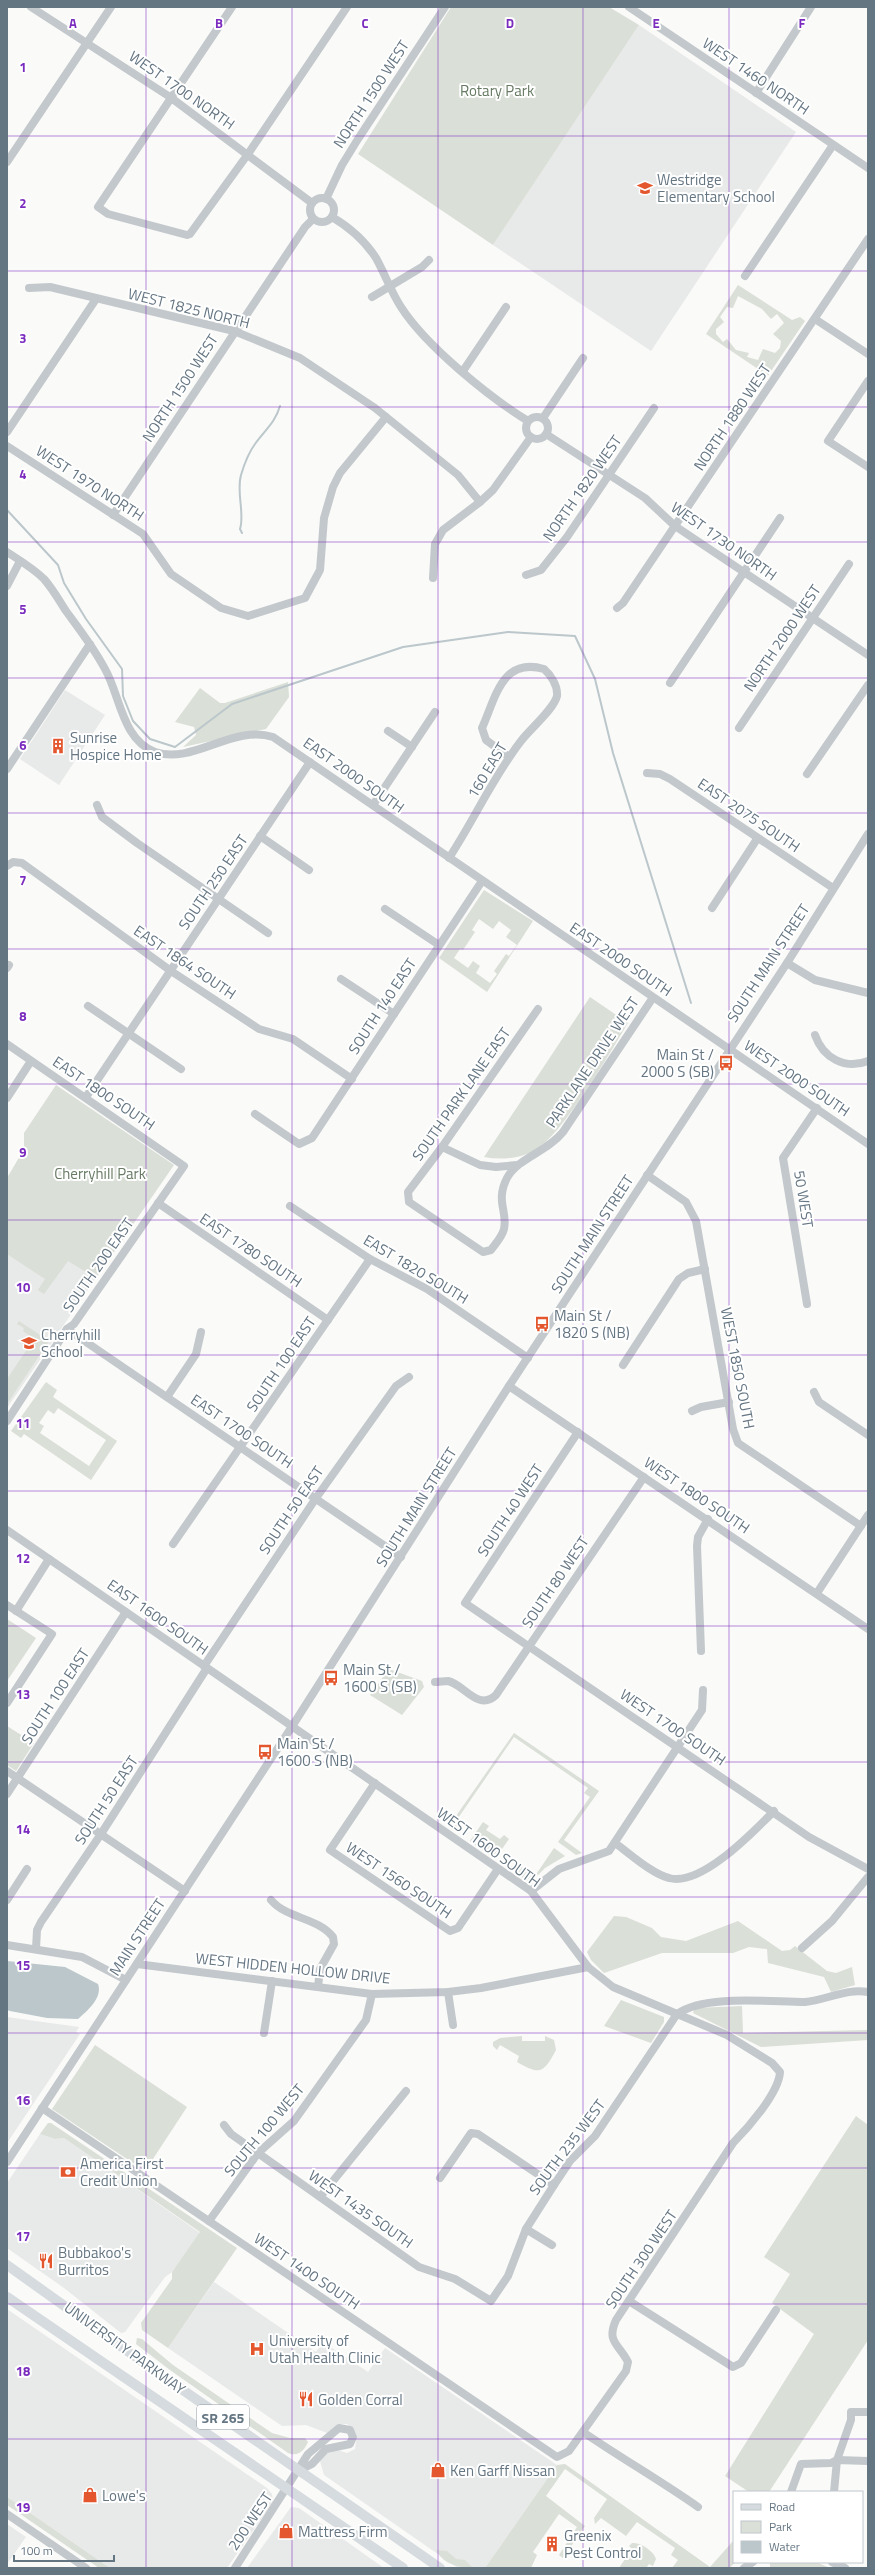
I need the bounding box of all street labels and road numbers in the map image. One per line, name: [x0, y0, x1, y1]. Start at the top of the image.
street label: WEST 1460 NORTH: [698, 32, 814, 120]
street label: NORTH 1500 WEST: [327, 35, 415, 153]
street label: WEST 1700 NORTH: [124, 45, 240, 135]
street label: WEST 1825 NORTH: [126, 282, 252, 334]
street label: NORTH 1500 WEST: [136, 329, 224, 447]
street label: NORTH 1880 WEST: [688, 359, 777, 475]
street label: NORTH 1820 WEST: [537, 430, 627, 546]
street label: WEST 1970 NORTH: [31, 439, 149, 527]
street label: WEST 1730 NORTH: [666, 496, 782, 586]
street label: NORTH 2000 WEST: [738, 580, 827, 696]
street label: EAST 2000 SOUTH: [299, 731, 409, 819]
street label: 160 EAST: [461, 738, 513, 802]
street label: EAST 2075 SOUTH: [693, 772, 805, 858]
street label: SOUTH 250 EAST: [173, 830, 254, 934]
street label: SOUTH MAIN STREET: [721, 899, 815, 1027]
street label: EAST 2000 SOUTH: [565, 916, 677, 1002]
street label: EAST 1864 SOUTH: [129, 919, 241, 1005]
street label: SOUTH 140 EAST: [342, 953, 422, 1059]
street label: PARKLANE DRIVE WEST: [540, 992, 645, 1132]
street label: SOUTH PARK LANE EAST: [406, 1022, 516, 1166]
street label: WEST 2000 SOUTH: [739, 1034, 855, 1122]
street label: EAST 1800 SOUTH: [48, 1050, 160, 1136]
street label: 50 WEST: [788, 1169, 820, 1229]
street label: SOUTH MAIN STREET: [545, 1170, 639, 1298]
street label: EAST 1780 SOUTH: [195, 1207, 307, 1293]
street label: SOUTH 200 EAST: [57, 1213, 139, 1317]
street label: EAST 1820 SOUTH: [359, 1228, 473, 1310]
street label: WEST 1850 SOUTH: [715, 1305, 761, 1431]
street label: SOUTH 100 EAST: [241, 1312, 322, 1416]
street label: EAST 1700 SOUTH: [186, 1388, 298, 1474]
street label: SOUTH MAIN STREET: [370, 1443, 462, 1571]
street label: WEST 1800 SOUTH: [639, 1451, 755, 1539]
street label: SOUTH 40 WEST: [471, 1459, 549, 1561]
street label: SOUTH 50 EAST: [253, 1461, 329, 1559]
street label: SOUTH 80 WEST: [516, 1531, 594, 1633]
street label: EAST 1600 SOUTH: [103, 1573, 213, 1661]
street label: SOUTH 100 EAST: [15, 1643, 95, 1749]
street label: WEST 1700 SOUTH: [615, 1683, 731, 1771]
street label: SOUTH 50 EAST: [69, 1751, 144, 1849]
street label: WEST 1600 SOUTH: [432, 1801, 546, 1893]
street label: WEST 1560 SOUTH: [341, 1836, 457, 1924]
street label: MAIN STREET: [103, 1894, 171, 1980]
street label: WEST HIDDEN HOLLOW DRIVE: [194, 1946, 392, 1990]
street label: SOUTH 100 WEST: [218, 2078, 310, 2181]
street label: SOUTH 235 WEST: [523, 2094, 611, 2200]
street label: WEST 1435 SOUTH: [304, 2164, 418, 2254]
street label: SOUTH 300 WEST: [599, 2205, 683, 2313]
street label: WEST 1400 SOUTH: [249, 2227, 365, 2315]
street label: UNIVERSITY PARKWAY: [59, 2296, 191, 2400]
road number: SR 265: [197, 2405, 249, 2429]
street label: 200 WEST: [222, 2487, 278, 2555]

